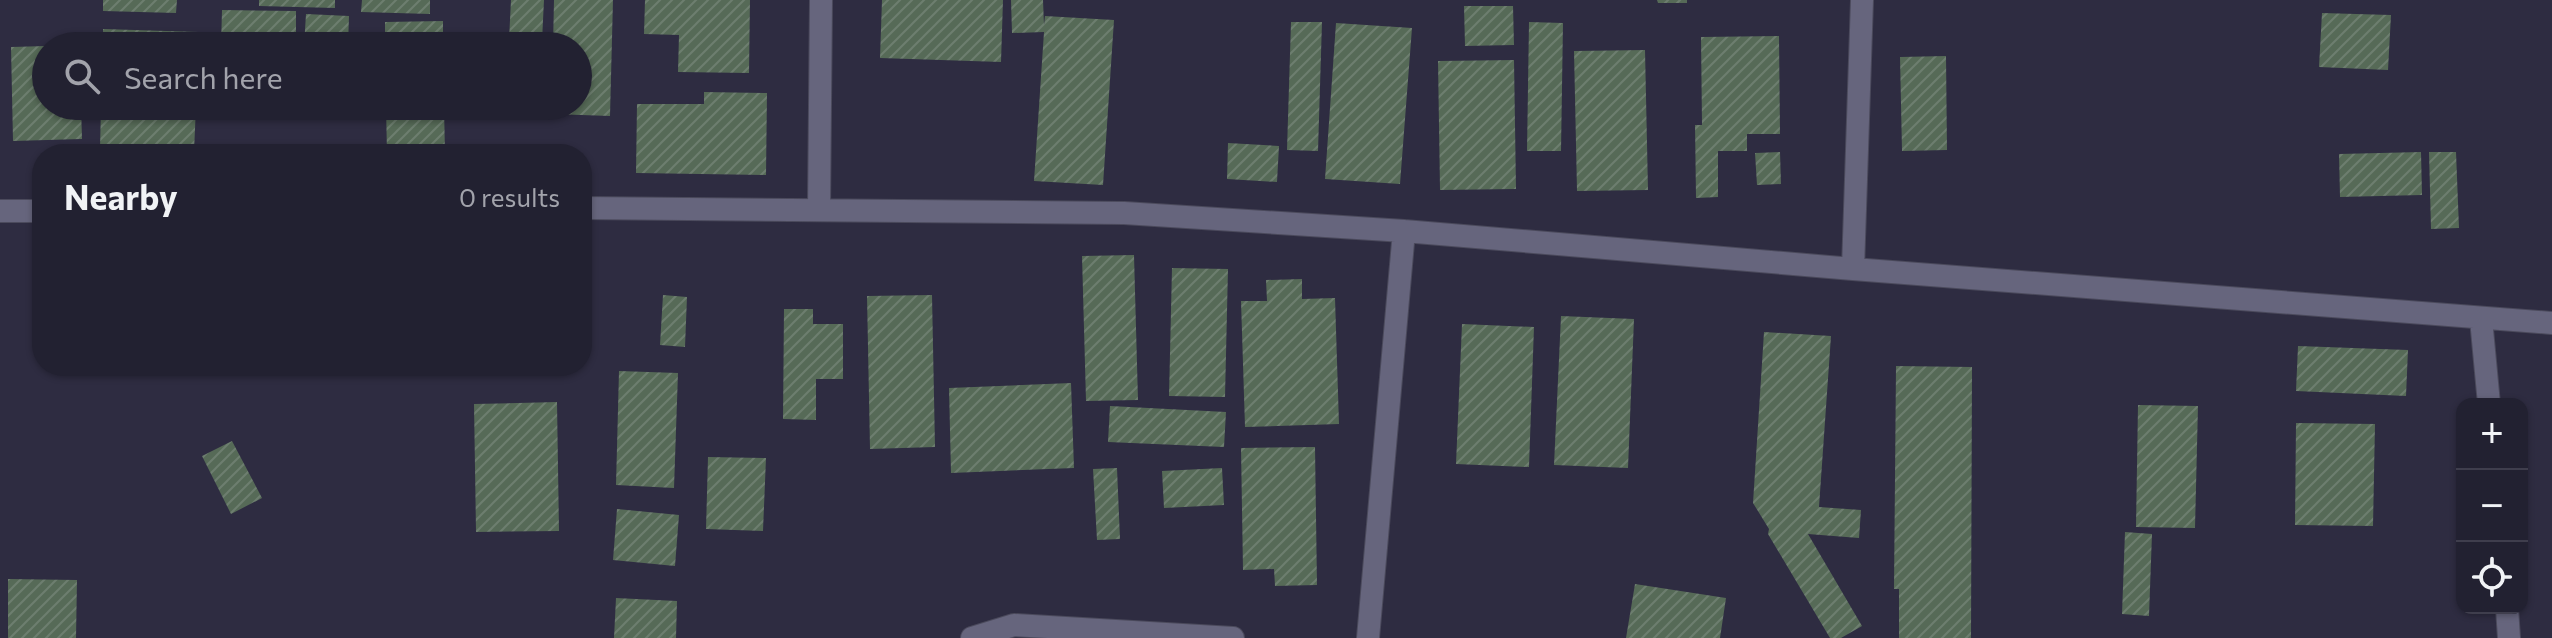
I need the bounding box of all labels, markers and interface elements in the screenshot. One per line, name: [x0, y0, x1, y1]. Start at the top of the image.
search box: [32, 32, 592, 120]
icon: search: [60, 54, 104, 98]
text: Search here: [124, 58, 283, 95]
text: Nearby: [64, 175, 178, 217]
text: 0 results: [459, 181, 560, 212]
map controls: [2456, 398, 2528, 614]
button: +: [2456, 398, 2528, 470]
button: −: [2456, 470, 2528, 542]
button: locate: [2456, 542, 2528, 614]

